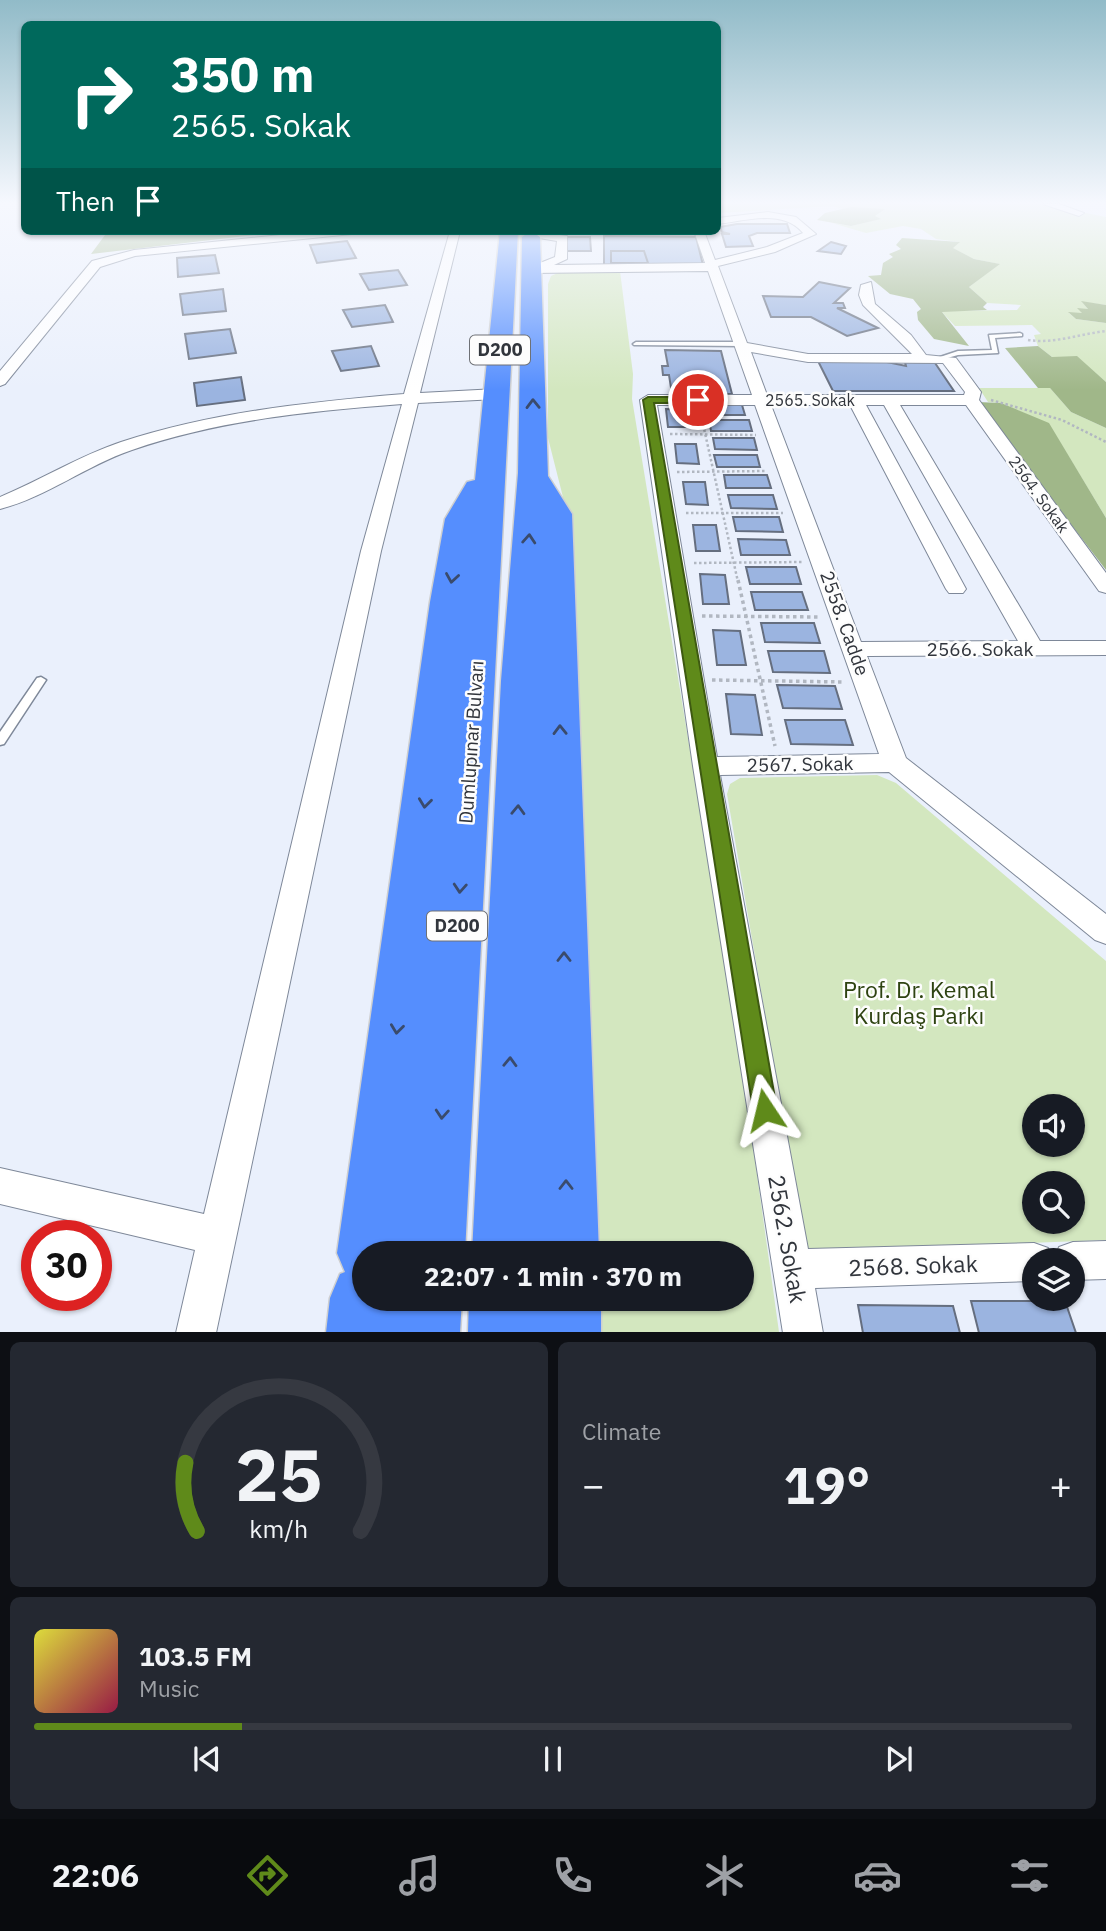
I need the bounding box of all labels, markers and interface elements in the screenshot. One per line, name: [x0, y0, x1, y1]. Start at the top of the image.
text: 350 m: [171, 42, 315, 105]
icon: right: [56, 49, 147, 140]
text: 2565. Sokak: [171, 104, 351, 146]
icon: arrive: [129, 182, 167, 220]
text: Then: [56, 184, 115, 218]
road number: D200: [470, 336, 530, 364]
pin: [668, 370, 728, 430]
icon: arrive: [679, 381, 717, 419]
street label: 2565. Sokak: [765, 390, 856, 410]
one-way arrow: [525, 399, 540, 410]
street label: 2564. Sokak: [1004, 452, 1074, 537]
one-way arrow: [521, 533, 536, 544]
street label: 2558. Cadde: [815, 567, 875, 679]
one-way arrow: [445, 572, 460, 584]
street label: 2566. Sokak: [926, 637, 1034, 661]
street label: Dumlupınar Bulvarı: [453, 660, 489, 824]
one-way arrow: [553, 724, 568, 735]
street label: 2567. Sokak: [746, 751, 854, 777]
one-way arrow: [417, 798, 432, 809]
one-way arrow: [510, 805, 525, 816]
one-way arrow: [453, 882, 468, 893]
road number: D200: [427, 911, 487, 940]
one-way arrow: [556, 952, 572, 962]
park label: Prof. Dr. Kemal Kurdaş Parkı: [843, 974, 995, 1030]
one-way arrow: [390, 1023, 405, 1035]
one-way arrow: [503, 1057, 518, 1068]
position arrow: [728, 1073, 802, 1147]
map controls: [1022, 1094, 1085, 1311]
button: sound: [1022, 1094, 1085, 1157]
one-way arrow: [435, 1109, 450, 1120]
button: search: [1022, 1171, 1085, 1234]
street label: 2562. Sokak: [762, 1172, 814, 1305]
one-way arrow: [558, 1179, 574, 1190]
speed limit sign: 30: [21, 1220, 112, 1311]
street label: 2568. Sokak: [848, 1248, 978, 1282]
button: layers: [1022, 1248, 1085, 1311]
text: 22:07 · 1 min · 370 m: [424, 1259, 682, 1293]
text: Climate: [582, 1416, 661, 1446]
text: 25: [235, 1426, 323, 1521]
text: 19°: [784, 1451, 870, 1518]
text: −: [582, 1460, 605, 1509]
text: +: [1049, 1460, 1072, 1509]
text: km/h: [250, 1511, 308, 1544]
text: 103.5 FM: [139, 1639, 252, 1673]
text: Music: [139, 1673, 199, 1703]
icon: previous: [188, 1740, 226, 1778]
icon: pause: [534, 1740, 572, 1778]
icon: next: [880, 1740, 918, 1778]
icon: directions: [243, 1851, 292, 1900]
icon: music: [395, 1851, 444, 1900]
icon: phone: [548, 1851, 597, 1900]
icon: climate: [700, 1851, 749, 1900]
icon: car: [853, 1851, 902, 1900]
icon: filters: [1005, 1851, 1054, 1900]
text: 22:06: [52, 1854, 139, 1896]

